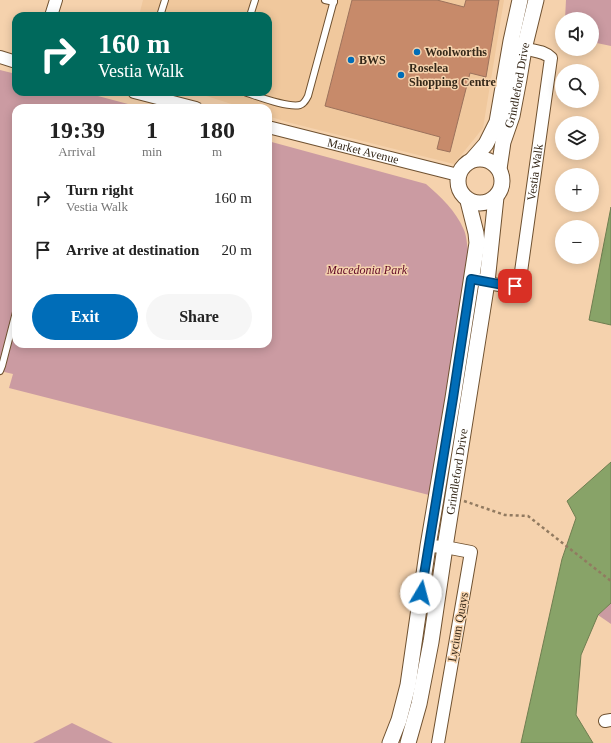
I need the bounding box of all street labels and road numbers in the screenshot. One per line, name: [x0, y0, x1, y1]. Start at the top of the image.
street label: Grindleford Drive: [501, 41, 532, 130]
street label: Market Avenue: [326, 135, 400, 167]
street label: Vestia Walk: [524, 143, 546, 202]
street label: Grindleford Drive: [443, 428, 471, 516]
street label: Lycium Quays: [445, 591, 471, 663]

